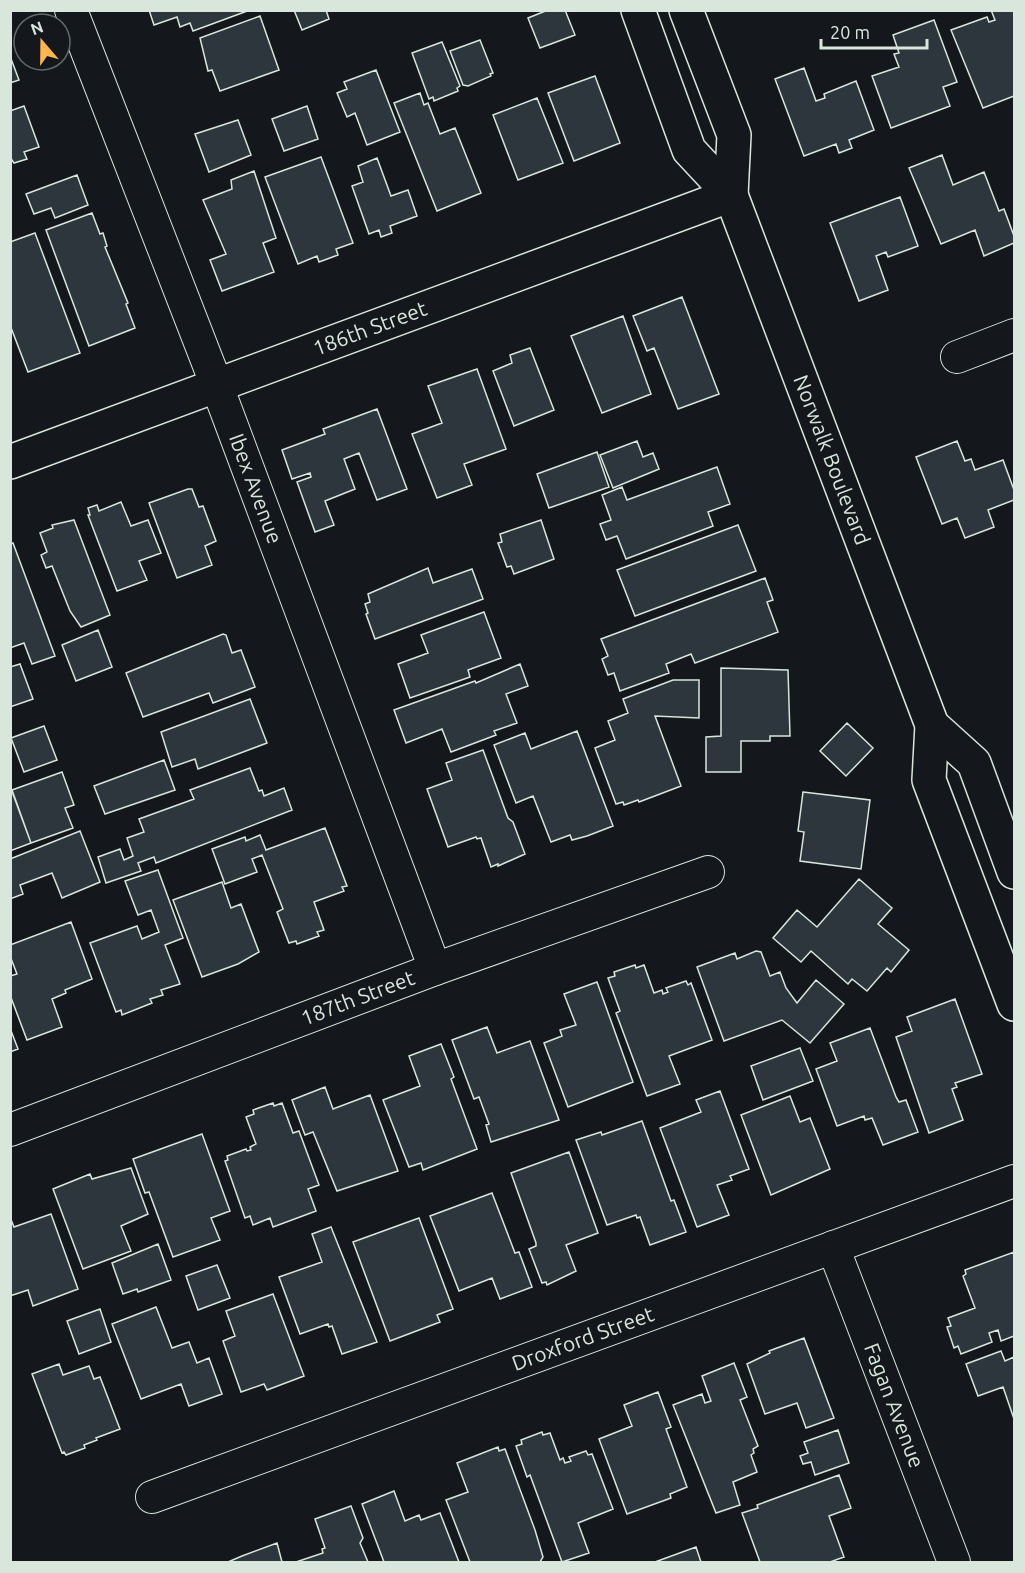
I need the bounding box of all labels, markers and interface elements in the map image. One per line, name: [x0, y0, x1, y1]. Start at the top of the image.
north arrow: [12, 12, 72, 72]
scale bar: [821, 12, 928, 50]
text: N: [28, 17, 46, 38]
text: 20 m: [830, 22, 870, 42]
street label: 186th Street: [310, 296, 430, 360]
street label: Norwalk Boulevard: [789, 371, 876, 548]
street label: Ibex Avenue: [225, 430, 288, 547]
street label: 187th Street: [297, 965, 418, 1030]
street label: Droxford Street: [508, 1301, 657, 1375]
street label: Fagan Avenue: [860, 1340, 930, 1471]

